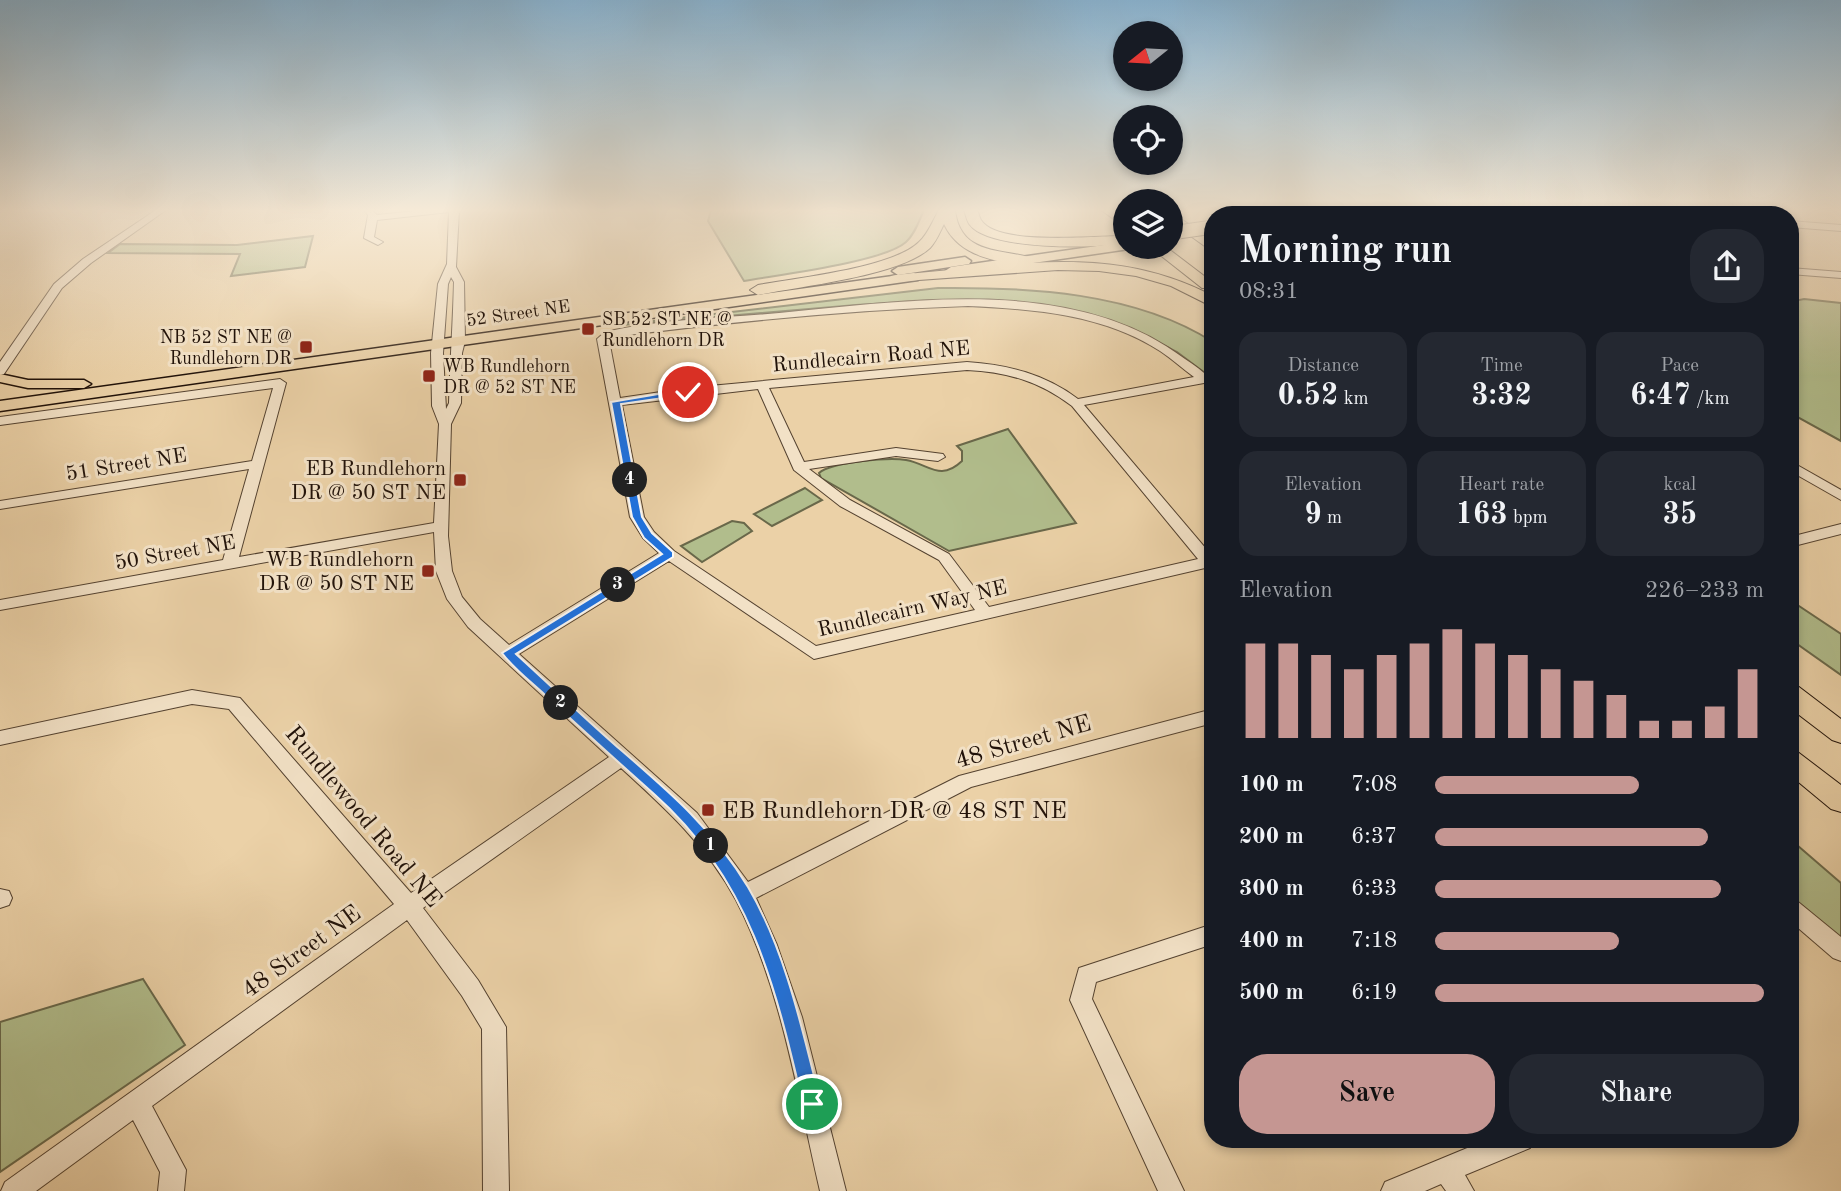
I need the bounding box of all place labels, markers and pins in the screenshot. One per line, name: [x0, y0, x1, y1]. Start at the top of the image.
place label: SB 52 ST NE @ Rundlehorn DR: [602, 311, 732, 350]
marker: SB 52 ST NE @ Rundlehorn DR: [580, 321, 596, 337]
place label: NB 52 ST NE @ Rundlehorn DR: [160, 329, 292, 368]
marker: NB 52 ST NE @ Rundlehorn DR: [298, 339, 314, 355]
place label: WB Rundlehorn DR @ 52 ST NE: [443, 358, 576, 397]
pin: [658, 362, 718, 422]
marker: WB Rundlehorn DR @ 52 ST NE: [421, 368, 437, 384]
place label: EB Rundlehorn DR @ 50 ST NE: [291, 459, 446, 504]
pin: 4: [612, 462, 648, 498]
marker: EB Rundlehorn DR @ 50 ST NE: [452, 472, 468, 488]
place label: WB Rundlehorn DR @ 50 ST NE: [259, 550, 414, 595]
marker: WB Rundlehorn DR @ 50 ST NE: [420, 563, 436, 579]
pin: 3: [600, 568, 636, 602]
pin: 2: [544, 686, 578, 720]
place label: EB Rundlehorn DR @ 48 ST NE: [722, 800, 1067, 824]
marker: EB Rundlehorn DR @ 48 ST NE: [700, 802, 716, 818]
pin: 1: [694, 828, 728, 864]
pin: [782, 1074, 842, 1134]

